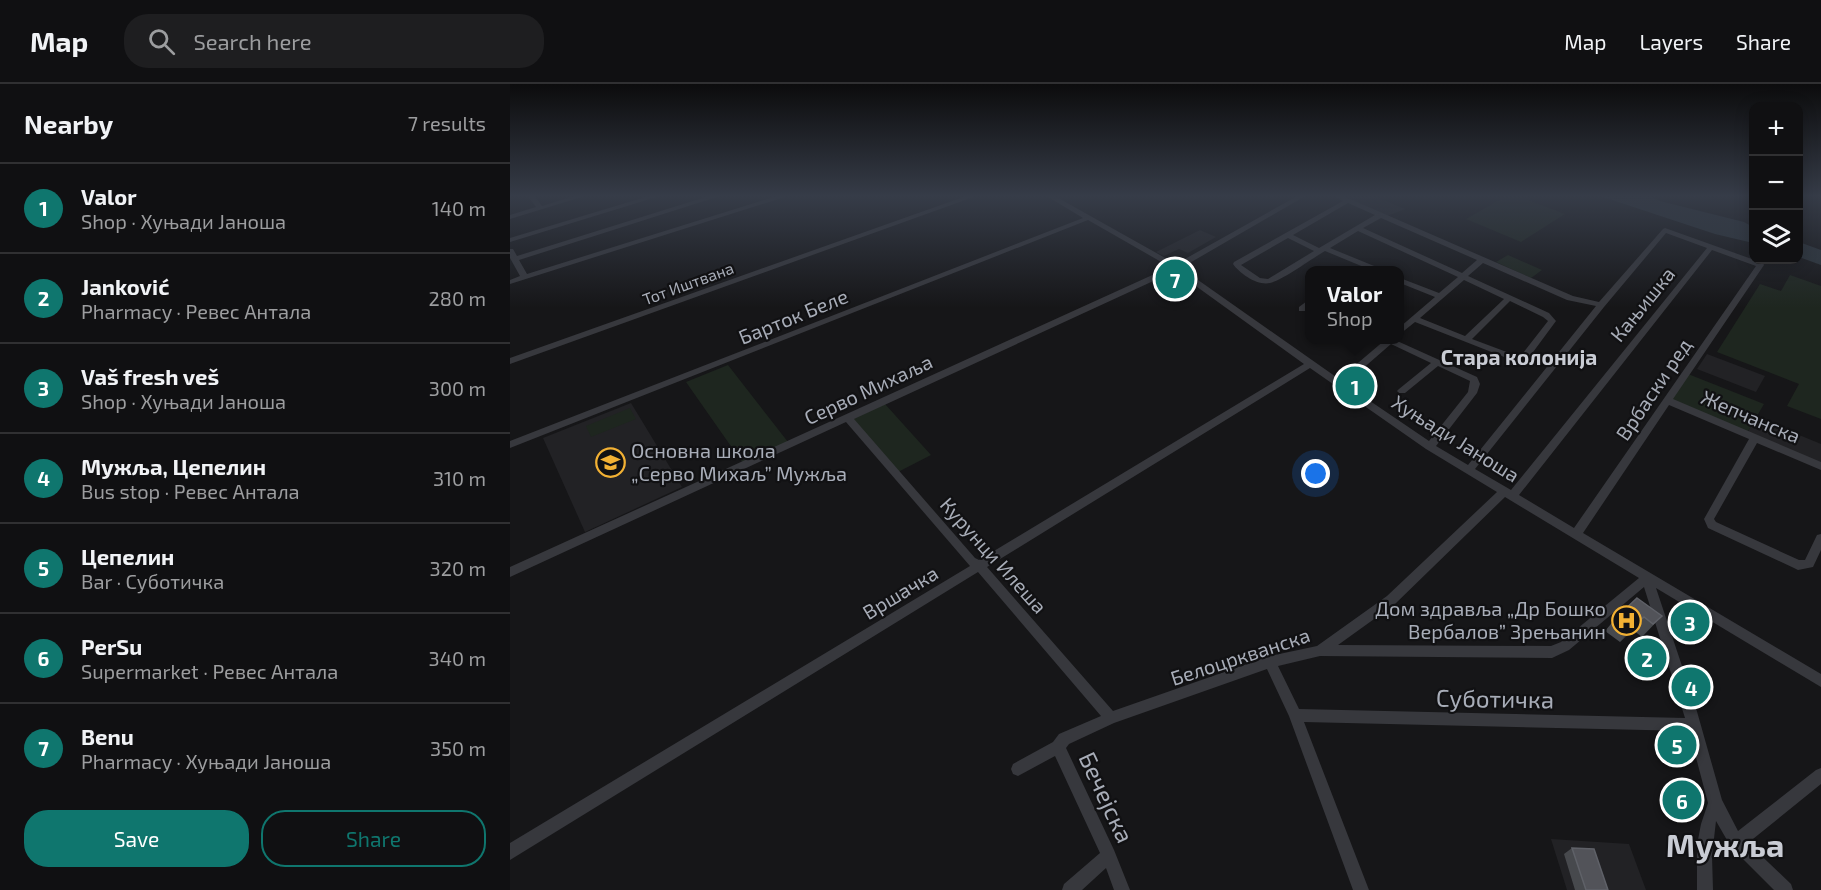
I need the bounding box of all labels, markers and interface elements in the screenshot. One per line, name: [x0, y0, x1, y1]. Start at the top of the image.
search box: [124, 14, 544, 68]
text: Map: [30, 24, 88, 58]
icon: search: [145, 25, 178, 58]
text: Search here: [193, 28, 312, 54]
text: Map: [1564, 29, 1606, 54]
text: Layers: [1639, 29, 1703, 54]
text: Share: [1736, 29, 1791, 54]
map controls: [1749, 102, 1803, 264]
button: +: [1749, 102, 1803, 156]
text: Nearby: [24, 108, 113, 139]
text: 7 results: [408, 111, 486, 135]
button: −: [1749, 156, 1803, 210]
text: Valor: [81, 183, 137, 209]
text: 1: [39, 196, 48, 220]
text: 140 m: [432, 196, 486, 220]
text: Shop · Хуњади Јаноша: [81, 209, 286, 233]
button: layers: [1749, 210, 1803, 264]
pin: 7: [1156, 256, 1194, 302]
street label: Тот Иштвана: [640, 258, 736, 308]
street label: Кањишка: [1605, 262, 1679, 346]
popup: [1305, 266, 1404, 344]
text: Janković: [81, 273, 169, 299]
text: Valor: [1327, 280, 1382, 306]
street label: Барток Беле: [735, 283, 851, 349]
text: 2: [38, 286, 49, 310]
text: 280 m: [429, 286, 486, 310]
text: Pharmacy · Ревес Антала: [81, 299, 311, 323]
text: Shop: [1327, 306, 1373, 330]
street label: Врбаски ред: [1610, 334, 1696, 444]
district label: Стара колонија: [1441, 344, 1597, 369]
street label: Серво Михаља: [800, 349, 936, 429]
text: Vaš fresh veš: [81, 363, 219, 389]
pin: 1: [1336, 364, 1374, 408]
text: 3: [38, 376, 49, 400]
text: 300 m: [429, 376, 486, 400]
street label: Жепчанска: [1698, 384, 1804, 448]
text: Shop · Хуњади Јаноша: [81, 389, 286, 413]
street label: Хуњади Јаноша: [1387, 389, 1524, 488]
place label: Основна школа „Серво Михаљ” Мужља: [631, 438, 847, 486]
school or university icon: Основна школа „Серво Михаљ” Мужља: [594, 446, 626, 478]
text: Мужља, Цепелин: [81, 453, 266, 479]
your location: [1301, 459, 1330, 488]
text: 4: [37, 466, 50, 490]
text: 310 m: [433, 466, 486, 490]
text: Bus stop · Ревес Антала: [81, 479, 300, 503]
street label: Курунци Илеша: [935, 492, 1052, 618]
text: Цепелин: [81, 543, 174, 569]
text: 5: [38, 556, 49, 580]
text: 320 m: [430, 556, 486, 580]
street label: Вршачка: [858, 560, 942, 624]
text: Bar · Суботичка: [81, 569, 224, 593]
place label: Дом здравља „Др Бошко Вербалов” Зрењанин: [1375, 596, 1606, 643]
pin: 3: [1670, 600, 1710, 644]
hospital icon: Дом здравља „Др Бошко Вербалов” Зрењанин: [1611, 604, 1643, 636]
street label: Белоцркванска: [1167, 622, 1313, 690]
text: PerSu: [81, 633, 142, 659]
pin: 2: [1628, 636, 1666, 680]
text: 6: [38, 646, 49, 670]
text: 340 m: [429, 646, 486, 670]
text: Supermarket · Ревес Антала: [81, 659, 338, 683]
pin: 4: [1672, 664, 1710, 710]
street label: Суботичка: [1436, 682, 1554, 715]
pin: 5: [1658, 722, 1696, 768]
text: Benu: [81, 723, 134, 749]
text: 7: [38, 736, 49, 760]
text: 350 m: [430, 736, 486, 760]
street label: Бечејска: [1073, 747, 1141, 847]
text: Pharmacy · Хуњади Јаноша: [81, 749, 331, 773]
pin: 6: [1662, 778, 1702, 822]
button: Save: [24, 810, 249, 867]
button: Share: [261, 810, 486, 867]
district label: Мужља: [1666, 825, 1784, 864]

